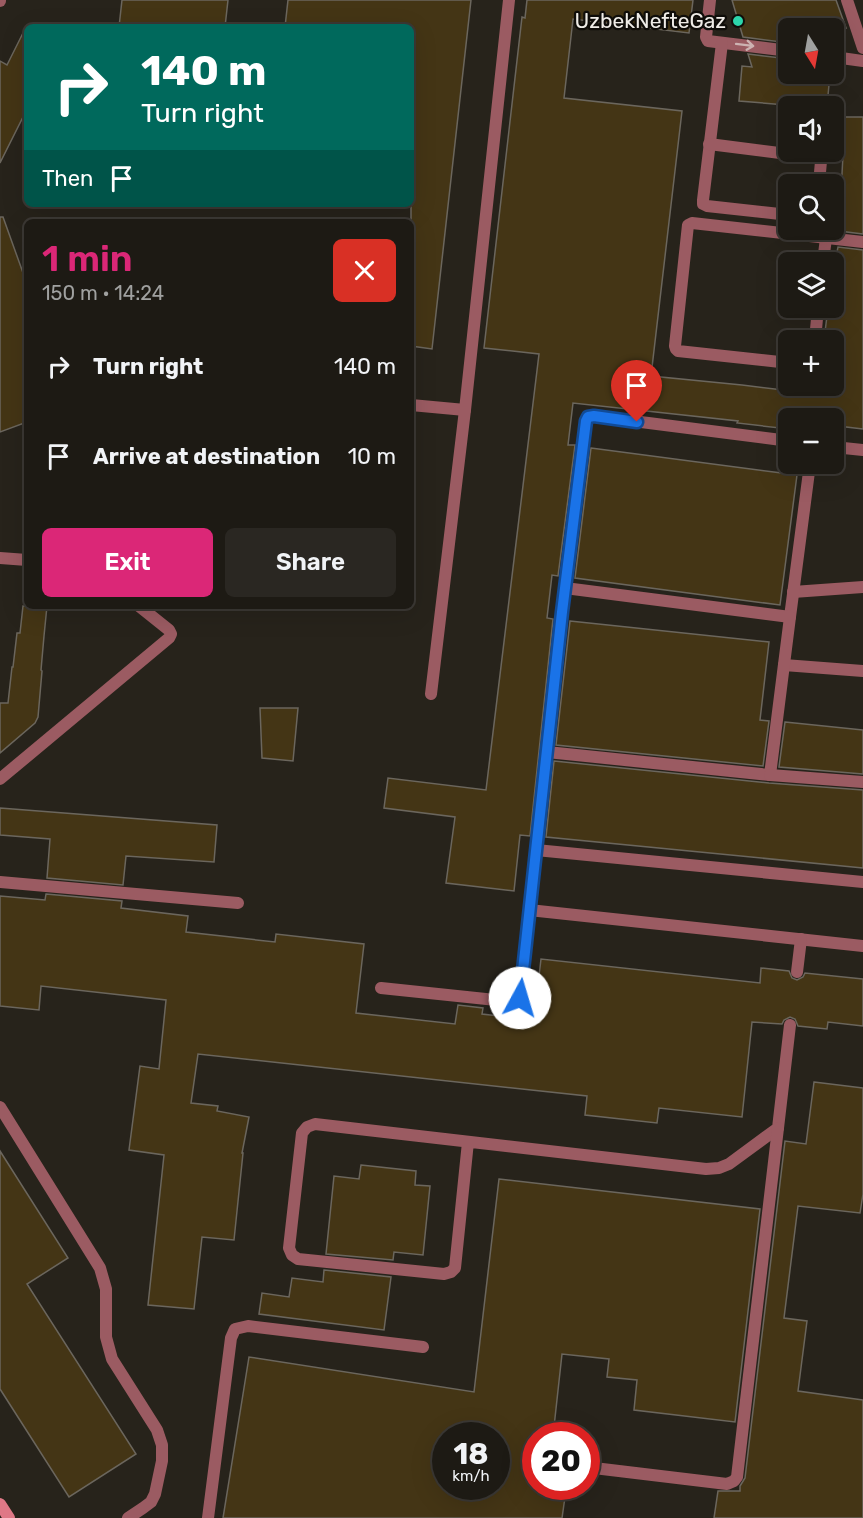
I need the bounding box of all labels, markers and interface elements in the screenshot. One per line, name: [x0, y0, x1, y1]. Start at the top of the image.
place label: UzbekNefteGaz: [575, 8, 726, 33]
marker: UzbekNefteGaz: [731, 14, 745, 28]
north arrow: [778, 18, 844, 84]
map controls: [778, 18, 844, 474]
one-way arrow: [735, 40, 754, 51]
text: 140 m: [141, 46, 267, 96]
icon: right: [42, 48, 120, 126]
button: sound: [778, 96, 844, 162]
text: Turn right: [141, 97, 264, 129]
icon: arrive: [105, 162, 138, 195]
text: Then: [42, 165, 93, 192]
button: search: [778, 174, 844, 240]
text: 1 min: [42, 237, 133, 280]
button: close: [333, 239, 396, 302]
button: layers: [778, 252, 844, 318]
text: 150 m · 14:24: [42, 281, 164, 305]
button: +: [778, 330, 844, 396]
icon: right: [42, 350, 75, 383]
text: Turn right: [93, 353, 203, 380]
text: 140 m: [334, 353, 396, 380]
pin: [611, 360, 662, 422]
icon: arrive: [620, 369, 653, 402]
button: −: [778, 408, 844, 474]
icon: arrive: [42, 440, 75, 473]
text: Arrive at destination: [93, 443, 320, 470]
text: 10 m: [348, 443, 396, 470]
button: Exit: [42, 528, 213, 597]
button: Share: [225, 528, 396, 597]
position arrow: [488, 966, 552, 1030]
speed limit sign: 20: [522, 1422, 600, 1500]
text: 18: [453, 1436, 489, 1472]
text: km/h: [452, 1467, 490, 1485]

